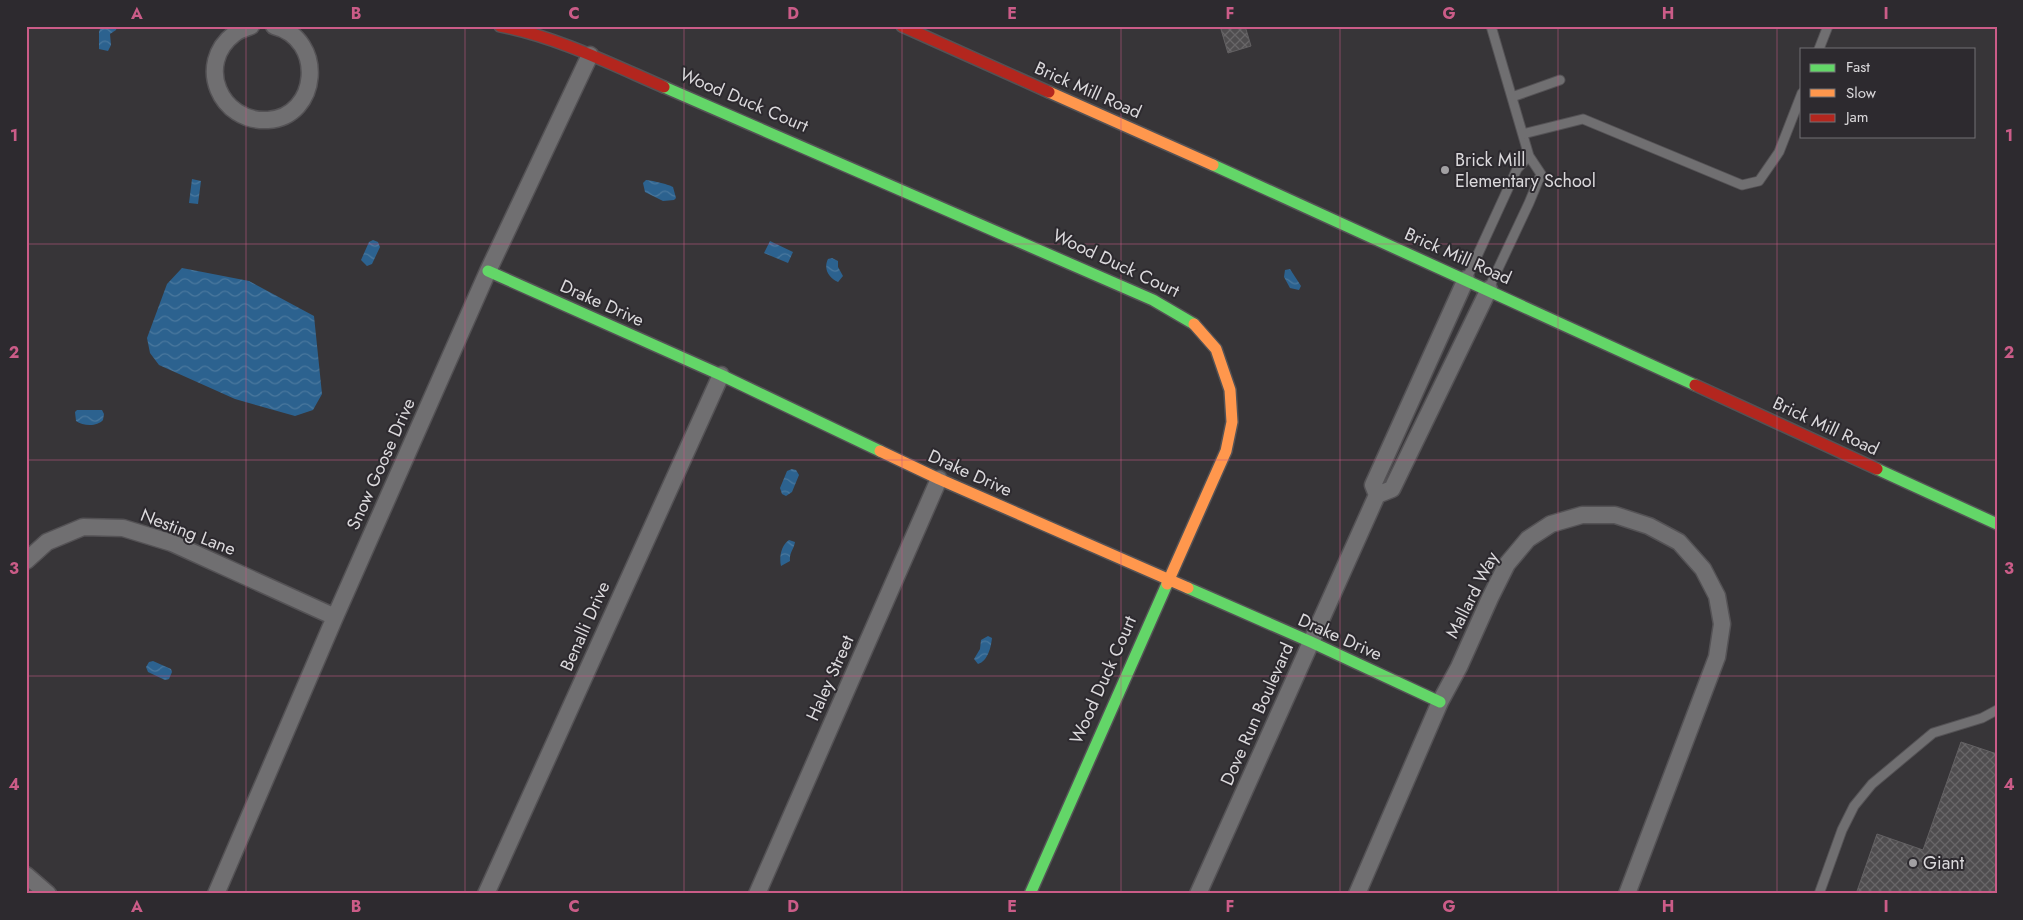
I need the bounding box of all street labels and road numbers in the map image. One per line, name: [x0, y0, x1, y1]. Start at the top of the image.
street label: Brick Mill Road: [1030, 55, 1146, 125]
street label: Wood Duck Court: [676, 61, 813, 139]
street label: Brick Mill Road: [1400, 221, 1516, 291]
street label: Wood Duck Court: [1048, 222, 1184, 304]
street label: Drake Drive: [556, 273, 648, 333]
street label: Brick Mill Road: [1769, 390, 1883, 462]
street label: Snow Goose Drive: [340, 394, 422, 534]
street label: Drake Drive: [924, 443, 1016, 503]
street label: Nesting Lane: [137, 502, 239, 562]
street label: Mallard Way: [1439, 547, 1505, 643]
street label: Benalli Drive: [554, 577, 616, 675]
street label: Drake Drive: [1294, 607, 1386, 667]
street label: Wood Duck Court: [1063, 611, 1143, 748]
street label: Haley Street: [800, 631, 861, 725]
street label: Dove Run Boulevard: [1214, 638, 1300, 790]

